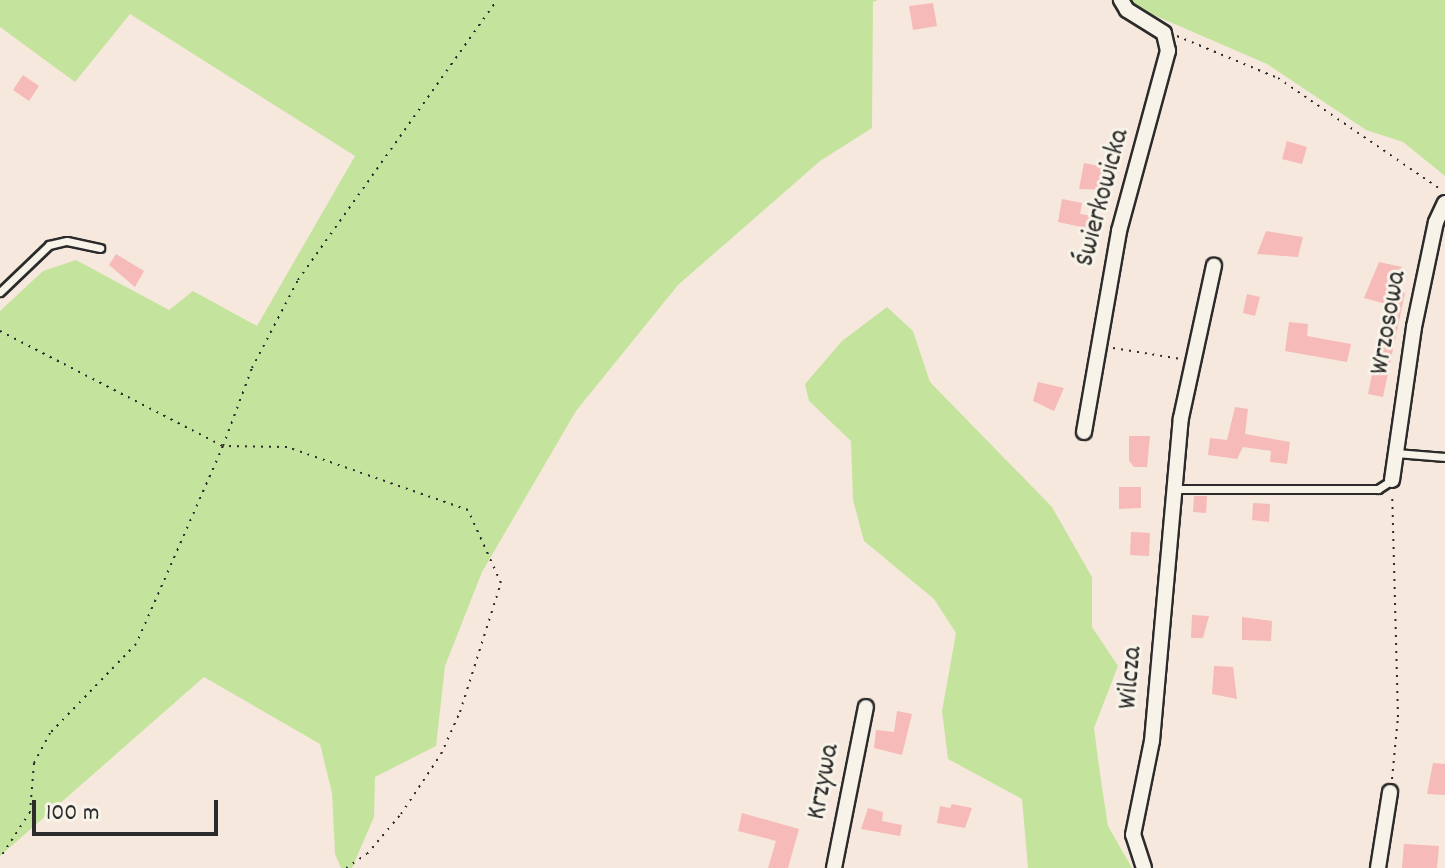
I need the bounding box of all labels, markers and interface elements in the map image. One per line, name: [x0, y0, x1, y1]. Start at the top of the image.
street label: Świerkowicka: [1070, 126, 1138, 270]
street label: Wrzosowa: [1364, 268, 1416, 378]
street label: Wilcza: [1113, 645, 1151, 711]
street label: Krzywa: [801, 741, 849, 823]
scale bar: [36, 784, 222, 834]
text: 100 m: [46, 797, 99, 831]

